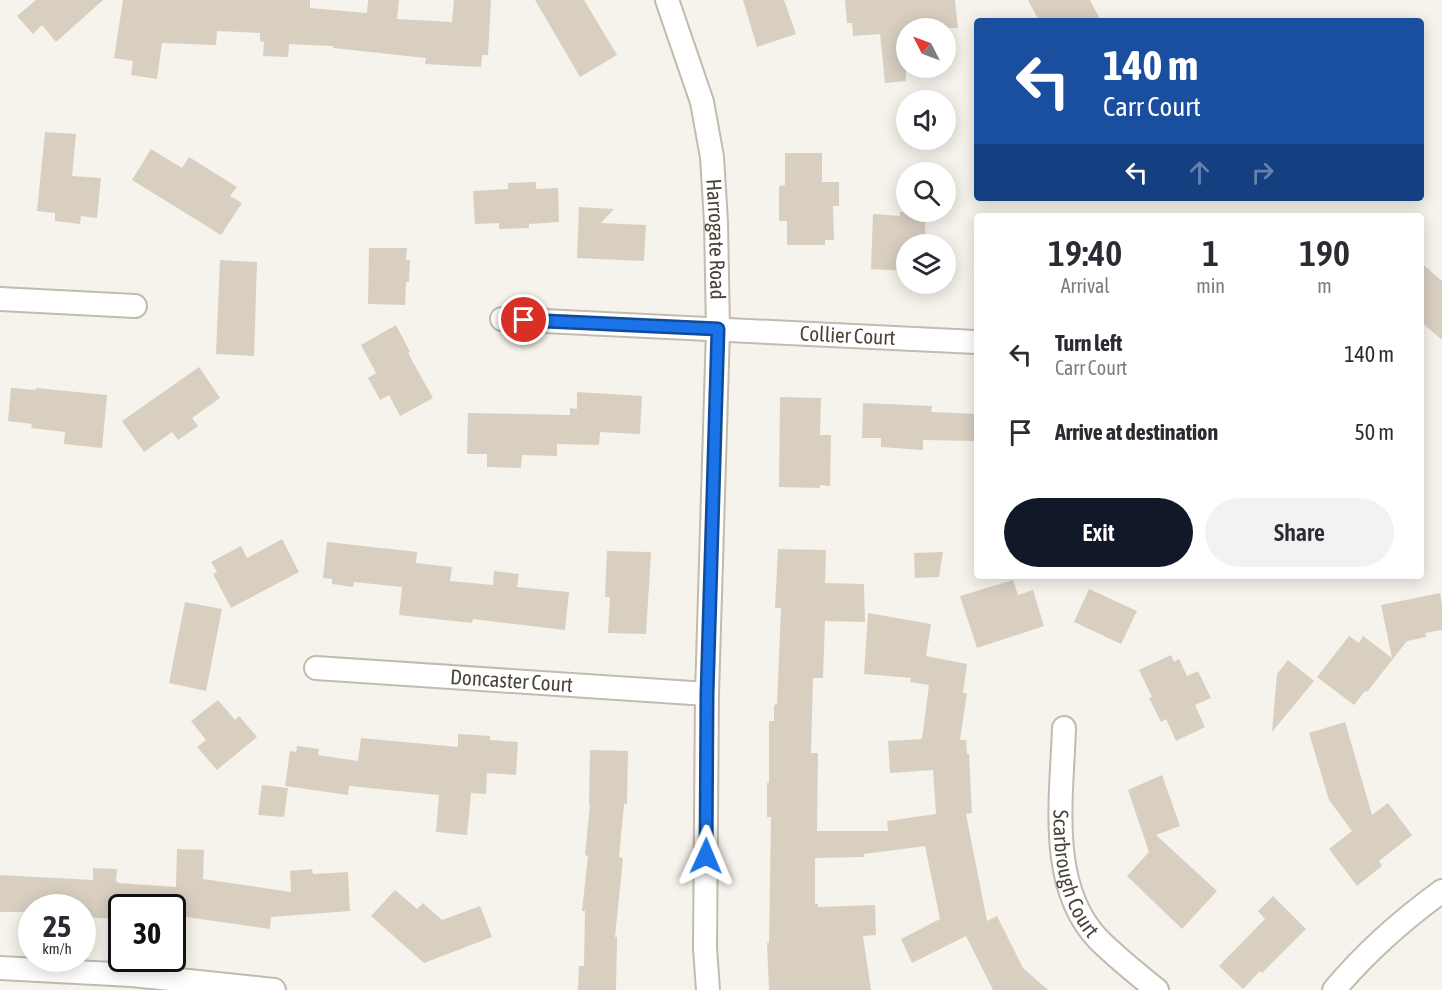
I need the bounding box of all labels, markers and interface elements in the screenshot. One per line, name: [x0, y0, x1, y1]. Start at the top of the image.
north arrow: [896, 18, 956, 78]
map controls: [896, 18, 956, 294]
text: 140 m: [1103, 41, 1198, 89]
icon: left: [1004, 42, 1082, 120]
button: sound: [896, 90, 956, 150]
text: Carr Court: [1103, 91, 1201, 122]
icon: left: [1120, 156, 1153, 189]
icon: ahead: [1183, 156, 1216, 189]
icon: right: [1246, 156, 1279, 189]
button: search: [896, 162, 956, 222]
street label: Harrogate Road: [702, 178, 730, 300]
text: 19:40: [1048, 232, 1122, 274]
text: 1: [1202, 232, 1219, 274]
text: 190: [1299, 232, 1350, 274]
button: layers: [896, 234, 956, 294]
text: Arrival: [1061, 274, 1110, 297]
text: min: [1196, 274, 1225, 297]
text: m: [1317, 274, 1332, 297]
pin: [498, 294, 549, 345]
icon: arrive: [507, 303, 540, 336]
street label: Collier Court: [799, 320, 896, 349]
text: Turn left: [1055, 330, 1122, 356]
icon: left: [1004, 338, 1037, 371]
text: 140 m: [1344, 341, 1394, 367]
text: Carr Court: [1055, 356, 1127, 379]
icon: arrive: [1004, 416, 1037, 449]
text: Arrive at destination: [1055, 419, 1218, 445]
text: 50 m: [1354, 419, 1394, 445]
button: Exit: [1004, 498, 1193, 567]
button: Share: [1205, 498, 1394, 567]
street label: Doncaster Court: [450, 664, 574, 696]
street label: Scarbrough Court: [1049, 810, 1104, 942]
position arrow: [674, 824, 738, 888]
speed limit sign: 30: [108, 894, 186, 972]
text: 25: [43, 909, 71, 943]
text: km/h: [42, 940, 72, 957]

